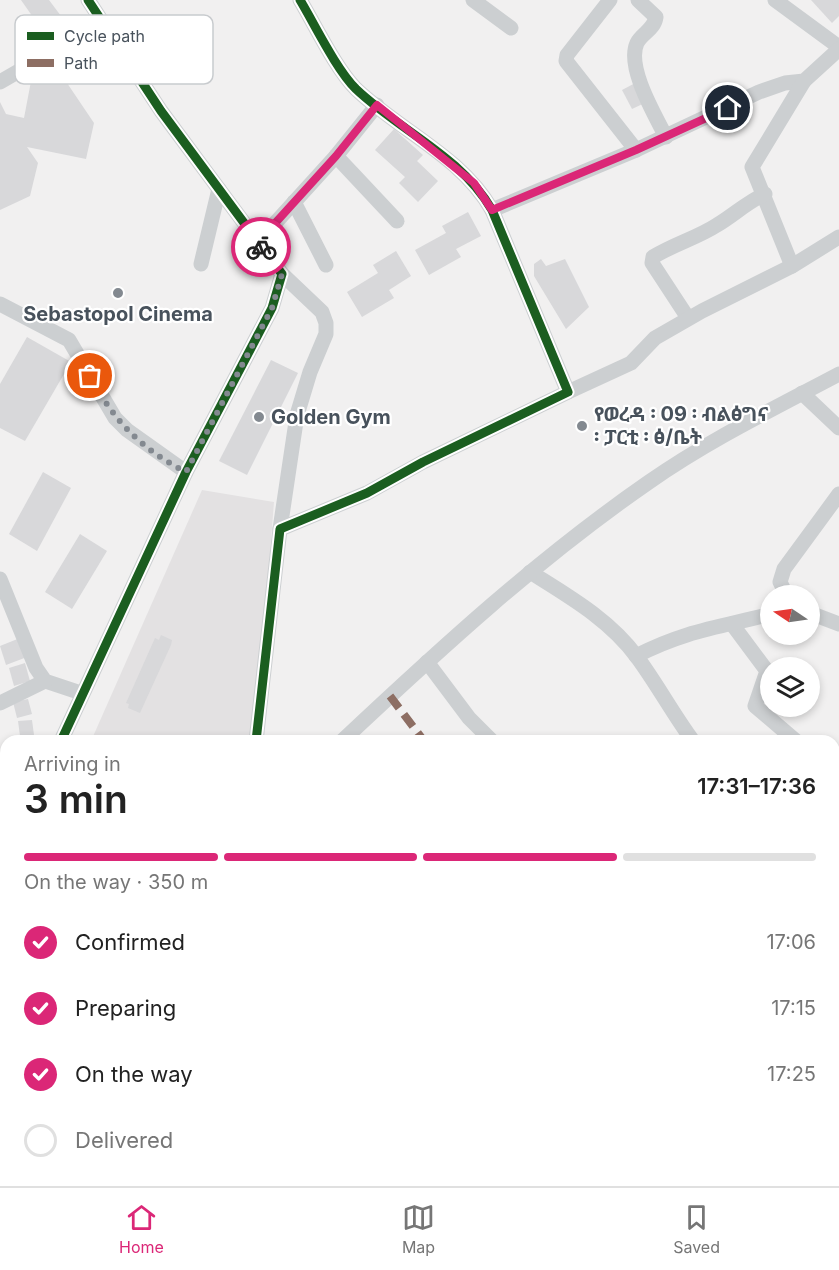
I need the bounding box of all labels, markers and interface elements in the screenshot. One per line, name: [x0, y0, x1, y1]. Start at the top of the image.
legend: [15, 15, 213, 84]
text: Cycle path: [64, 26, 145, 46]
text: Path: [64, 53, 98, 73]
pin: [702, 82, 753, 133]
icon: home: [711, 91, 744, 124]
courier: [231, 217, 291, 277]
icon: bike: [245, 231, 278, 264]
marker: Sebastopol Cinema: [111, 286, 125, 300]
place label: Sebastopol Cinema: [23, 302, 213, 326]
pin: [64, 350, 115, 401]
icon: bag: [73, 359, 106, 392]
place label: የወረዳ ፡ 09 ፡ ብልፅግና ፡ ፓርቲ ፡ ፅ/ቤት: [594, 402, 768, 449]
place label: Golden Gym: [271, 405, 391, 429]
marker: Golden Gym: [252, 410, 266, 424]
marker: የወረዳ ፡ 09 ፡ ብልፅግና ፡ ፓርቲ ፡ ፅ/ቤት: [575, 419, 589, 433]
north arrow: [760, 585, 820, 645]
map controls: [760, 585, 820, 717]
button: layers: [760, 657, 820, 717]
text: Arriving in: [24, 752, 121, 776]
text: 17:31–17:36: [697, 773, 816, 799]
text: 3 min: [24, 775, 128, 822]
text: On the way · 350 m: [24, 870, 208, 894]
icon: check: [24, 926, 57, 959]
text: Confirmed: [75, 929, 185, 955]
text: 17:06: [766, 930, 816, 954]
icon: check: [24, 992, 57, 1025]
text: Preparing: [75, 995, 176, 1021]
text: 17:15: [771, 996, 816, 1020]
icon: check: [24, 1058, 57, 1091]
text: On the way: [75, 1061, 193, 1087]
text: 17:25: [767, 1062, 816, 1086]
text: Delivered: [75, 1127, 173, 1153]
tab: Home: [119, 1201, 164, 1257]
tab: Map: [402, 1201, 435, 1257]
tab: Saved: [673, 1201, 720, 1257]

